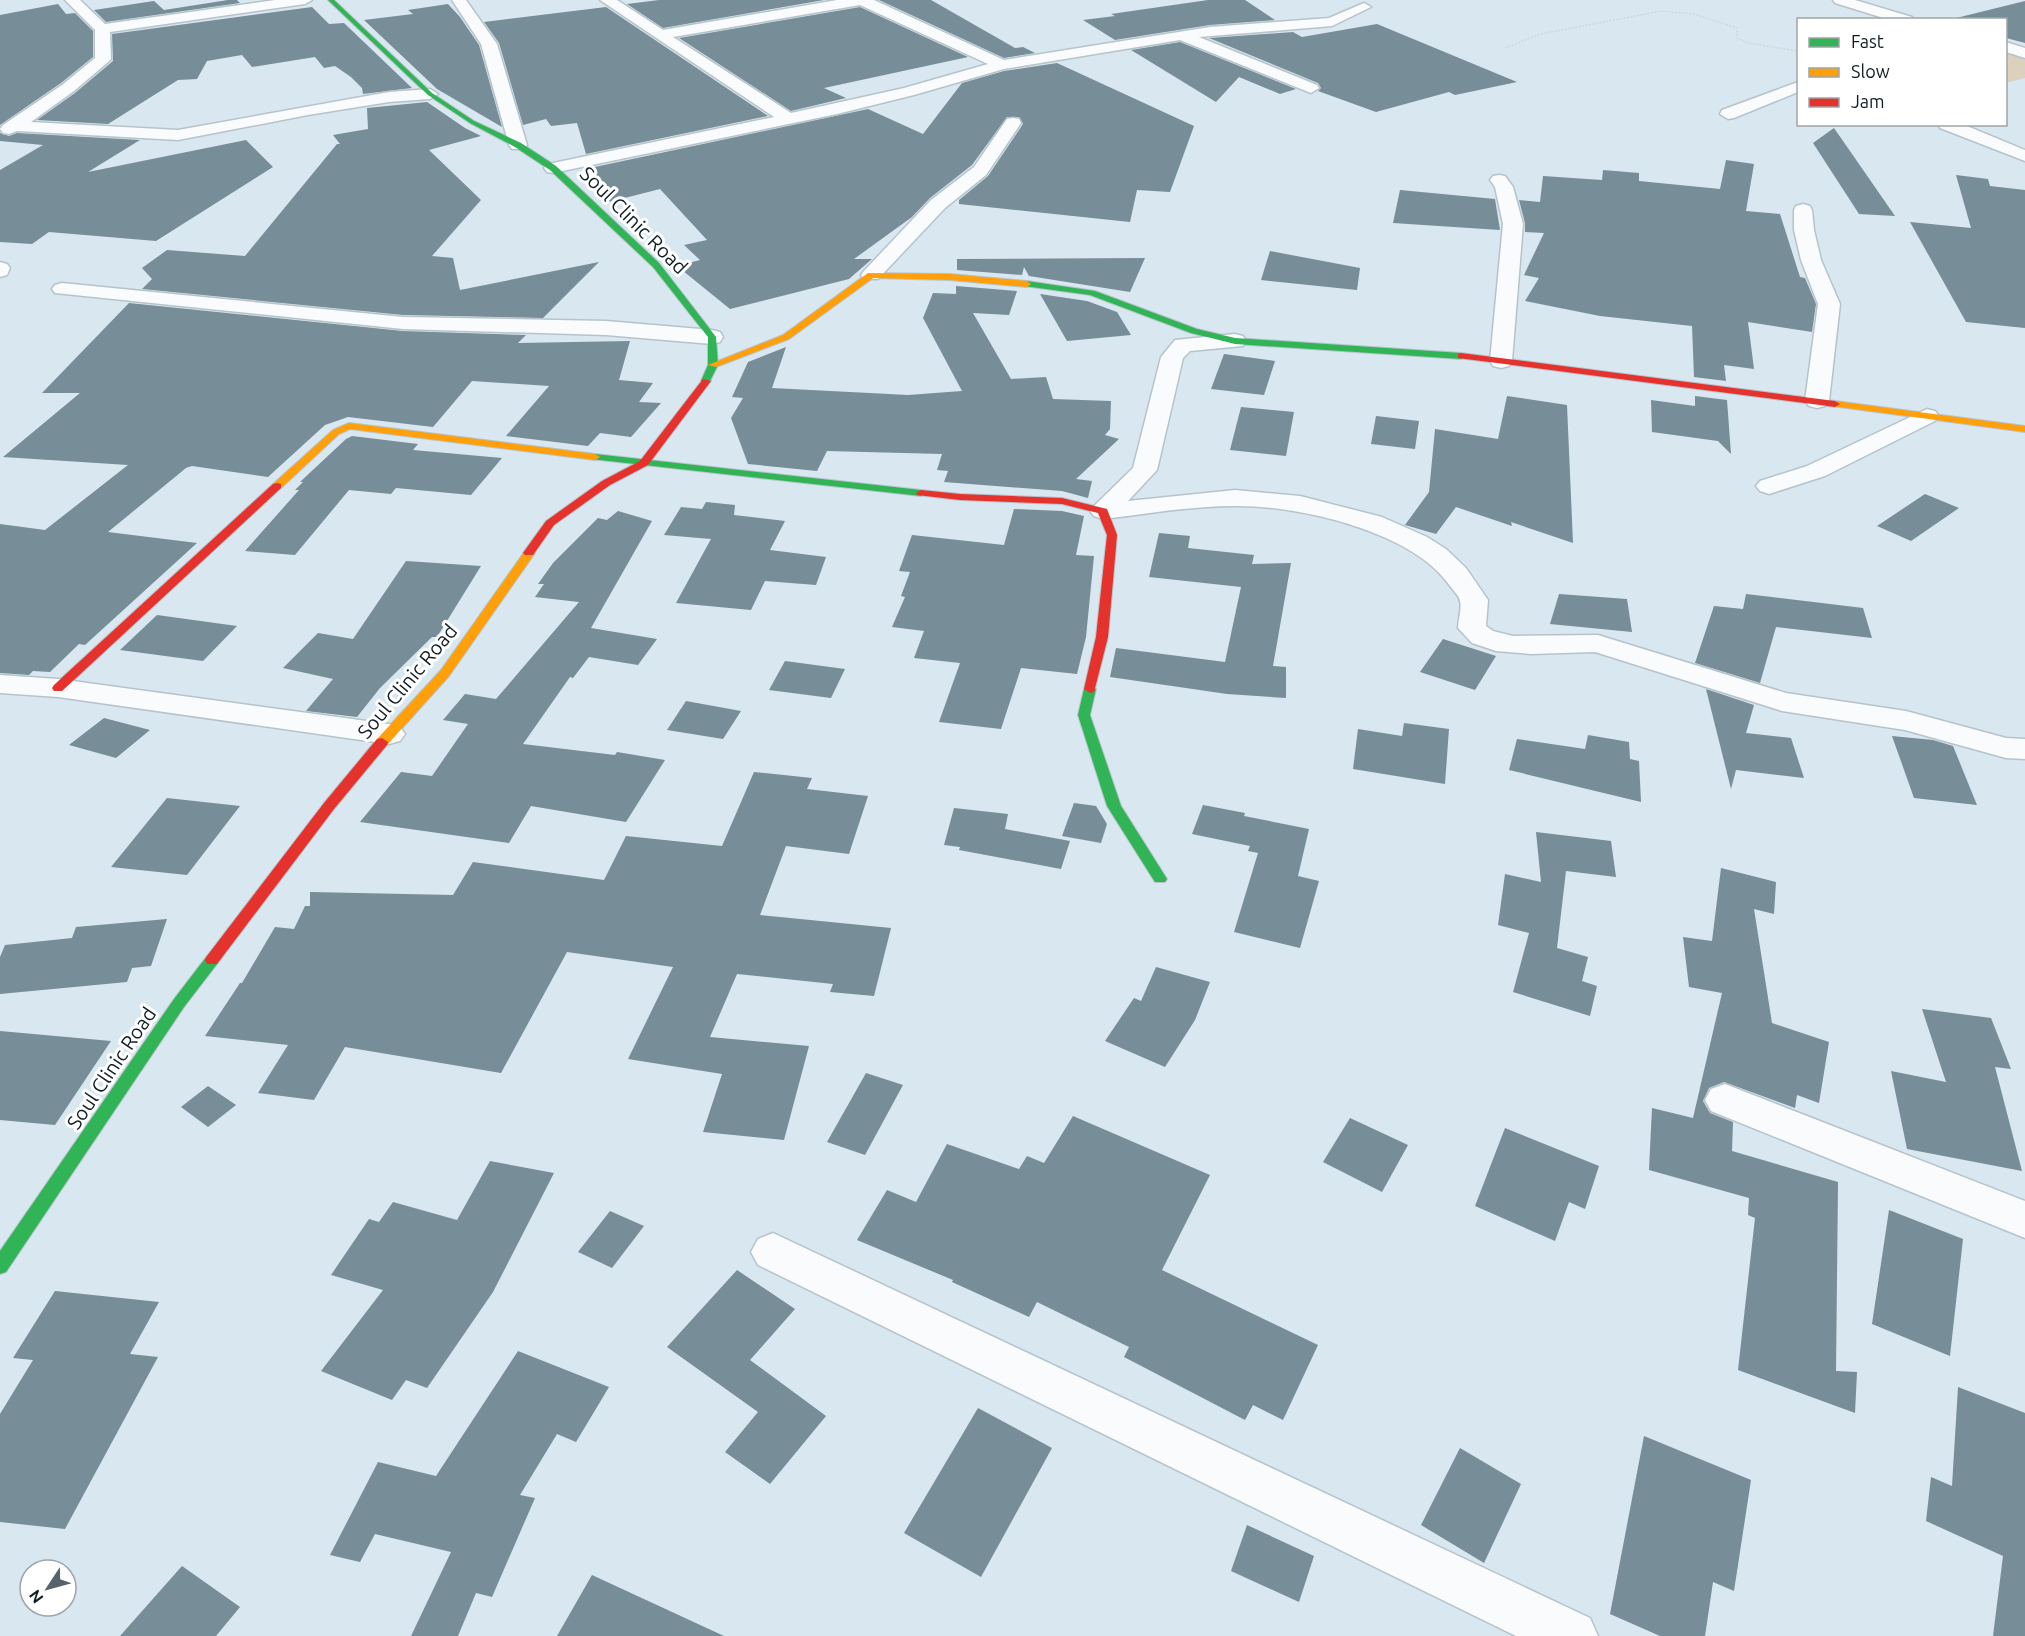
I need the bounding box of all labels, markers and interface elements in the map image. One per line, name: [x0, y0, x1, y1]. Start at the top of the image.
legend: [1797, 18, 2007, 126]
text: Fast: [1851, 31, 1884, 51]
text: Slow: [1851, 61, 1890, 81]
text: Jam: [1851, 91, 1885, 111]
street label: Soul Clinic Road: [576, 162, 692, 278]
street label: Soul Clinic Road: [353, 619, 461, 743]
street label: Soul Clinic Road: [62, 1003, 160, 1133]
north arrow: [18, 1558, 78, 1618]
text: N: [25, 1587, 47, 1607]

